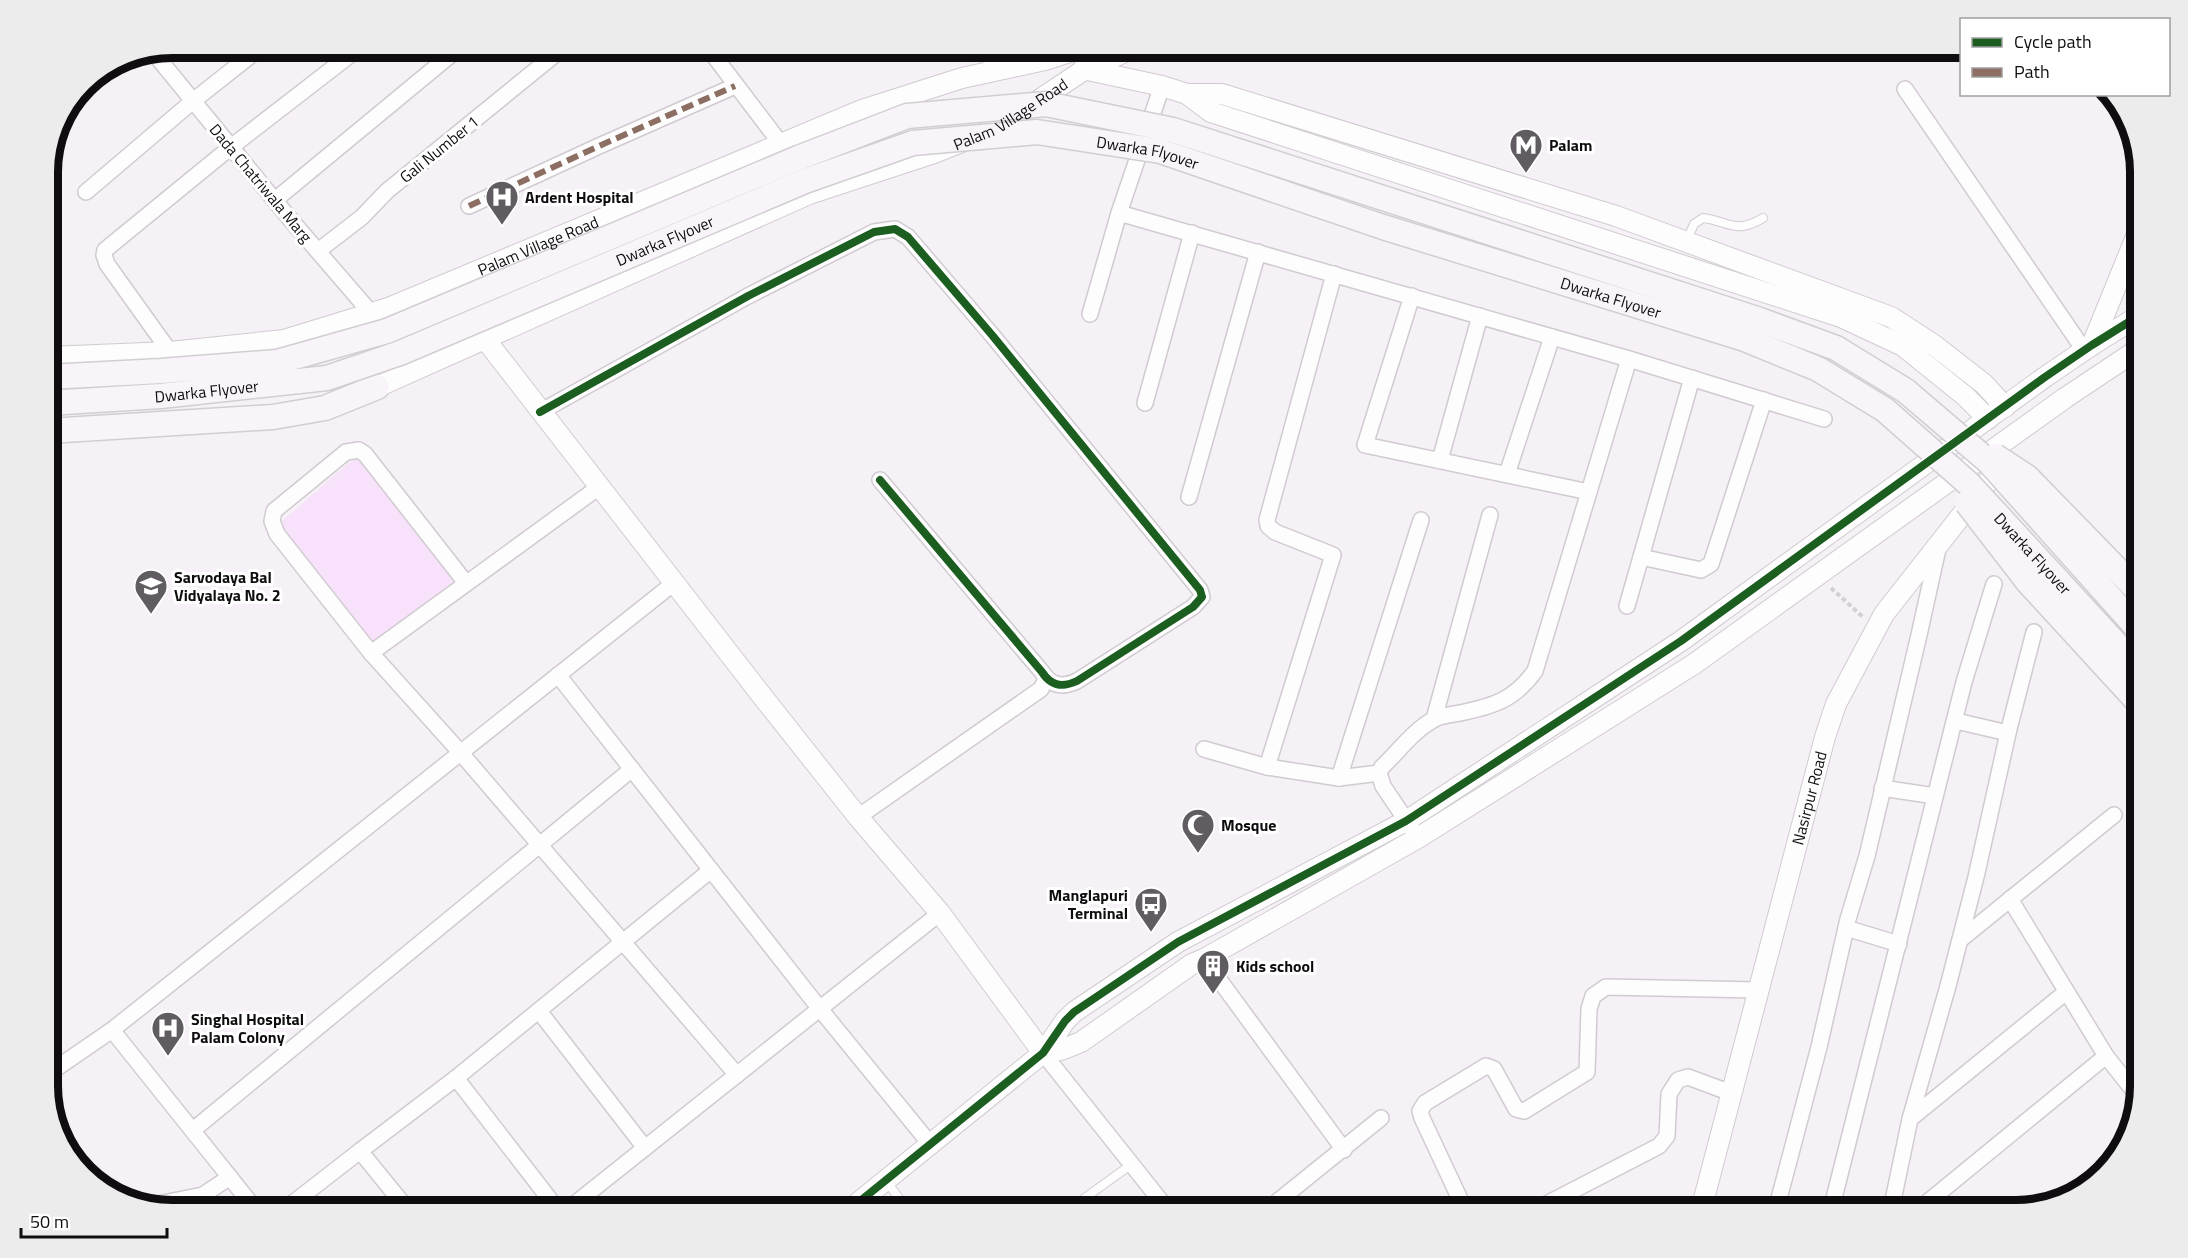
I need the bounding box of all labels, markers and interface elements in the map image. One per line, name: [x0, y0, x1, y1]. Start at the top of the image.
legend: [1960, 18, 2170, 96]
text: Cycle path: [2014, 28, 2092, 55]
text: Path: [2014, 58, 2050, 85]
street label: Palam Village Road: [950, 72, 1072, 156]
street label: Gali Number 1: [394, 110, 484, 188]
street label: Dada Chatriwala Marg: [204, 118, 318, 248]
metro station icon: Palam: [1508, 127, 1544, 174]
street label: Dwarka Flyover: [1095, 129, 1203, 176]
place label: Palam: [1549, 133, 1592, 157]
hospital icon: Ardent Hospital: [484, 179, 520, 226]
place label: Ardent Hospital: [525, 185, 634, 209]
street label: Dwarka Flyover: [612, 209, 718, 272]
street label: Palam Village Road: [474, 210, 602, 281]
street label: Dwarka Flyover: [1558, 271, 1665, 325]
street label: Dwarka Flyover: [154, 373, 260, 408]
street label: Dwarka Flyover: [1989, 507, 2077, 600]
place label: Sarvodaya Bal Vidyalaya No. 2: [174, 565, 281, 607]
school or university icon: Sarvodaya Bal Vidyalaya No. 2: [133, 568, 169, 615]
street label: Nasirpur Road: [1785, 748, 1833, 847]
mosque icon: Mosque: [1180, 807, 1216, 854]
place label: Mosque: [1221, 813, 1276, 837]
place label: Manglapuri Terminal: [1049, 883, 1128, 925]
bus stop icon: Manglapuri Terminal: [1133, 886, 1169, 933]
building icon: Kids school: [1195, 948, 1231, 995]
place label: Kids school: [1236, 954, 1314, 978]
place label: Singhal Hospital Palam Colony: [191, 1007, 304, 1049]
hospital icon: Singhal Hospital Palam Colony: [150, 1010, 186, 1057]
scale bar: [21, 1201, 166, 1239]
text: 50 m: [30, 1208, 69, 1235]

